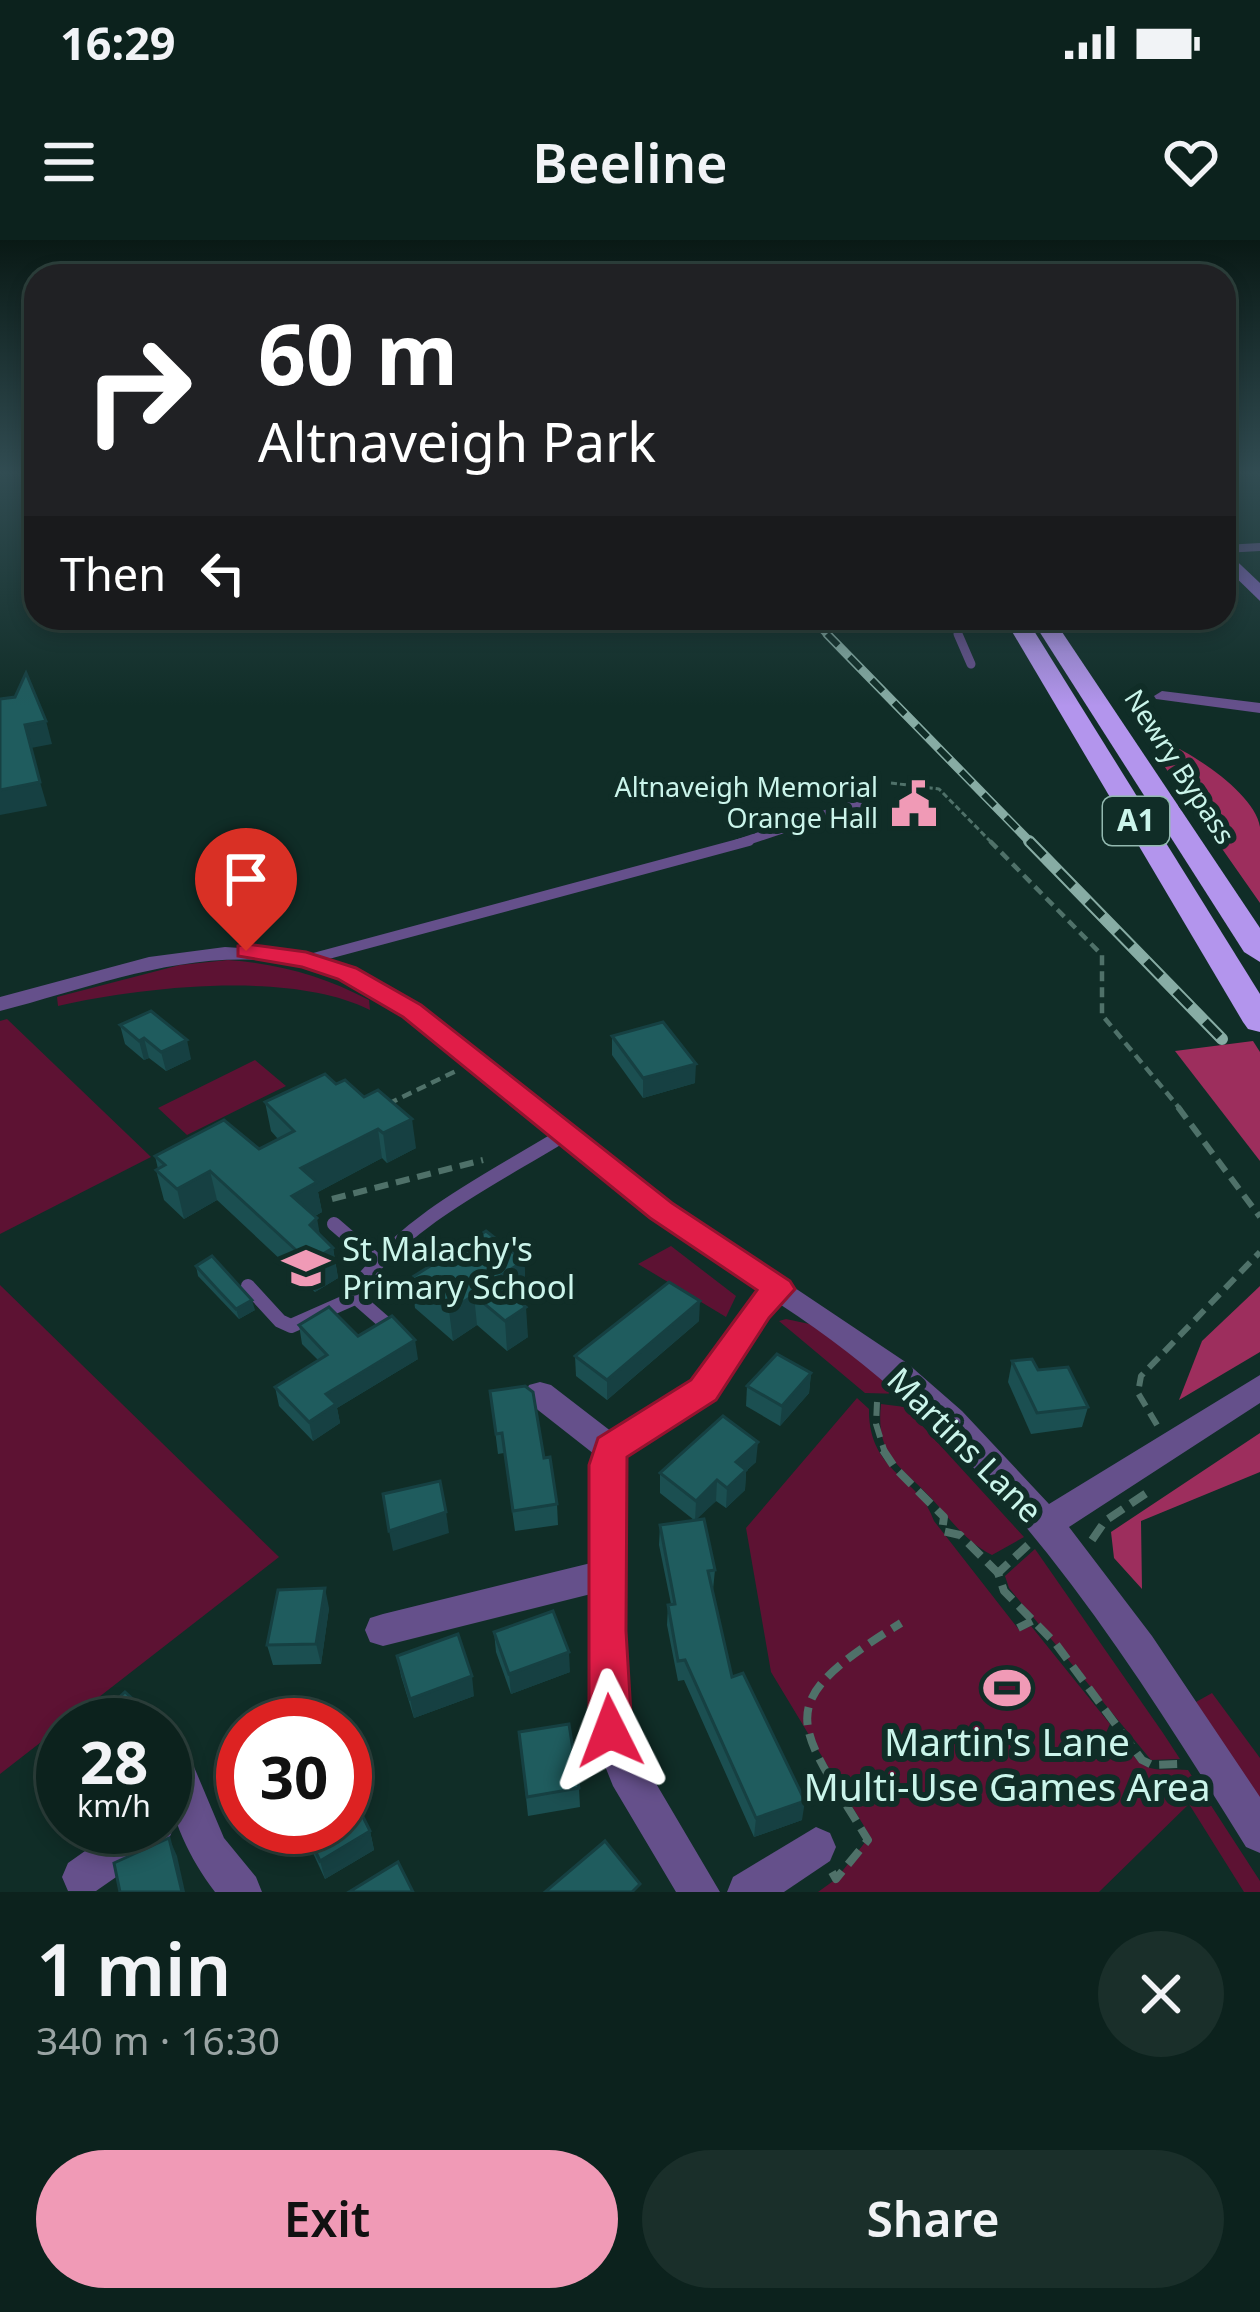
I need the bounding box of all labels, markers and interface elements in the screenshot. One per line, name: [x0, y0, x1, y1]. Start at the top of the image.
text: 16:29: [60, 12, 176, 73]
text: Beeline: [532, 125, 728, 199]
icon: menu: [36, 129, 102, 195]
icon: heart: [1158, 129, 1224, 195]
text: 60 m: [258, 295, 458, 410]
icon: right: [60, 312, 216, 468]
text: Altnaveigh Park: [258, 404, 656, 478]
icon: left: [190, 540, 256, 606]
text: Then: [60, 543, 166, 604]
street label: Newry Bypass: [1116, 682, 1244, 851]
place label: Altnaveigh Memorial Orange Hall: [614, 768, 878, 836]
public building icon: Altnaveigh Memorial Orange Hall: [889, 779, 939, 829]
road number: A1: [1103, 797, 1169, 845]
pin: [195, 828, 297, 951]
icon: arrive: [213, 846, 279, 912]
place label: St Malachy's Primary School: [342, 1226, 575, 1309]
school or university icon: St Malachy's Primary School: [281, 1243, 331, 1293]
street label: Martins Lane: [878, 1357, 1053, 1532]
sports icon: Martin's Lane Multi-Use Games Area: [982, 1663, 1032, 1713]
position arrow: [547, 1668, 673, 1794]
speed limit sign: 30: [216, 1698, 372, 1854]
place label: Martin's Lane Multi-Use Games Area: [803, 1714, 1211, 1812]
text: 28: [80, 1720, 148, 1802]
text: km/h: [77, 1785, 151, 1826]
text: 1 min: [36, 1919, 231, 2017]
button: close: [1098, 1931, 1224, 2057]
text: 340 m · 16:30: [36, 2013, 280, 2066]
button: Exit: [36, 2150, 618, 2288]
button: Share: [642, 2150, 1224, 2288]

